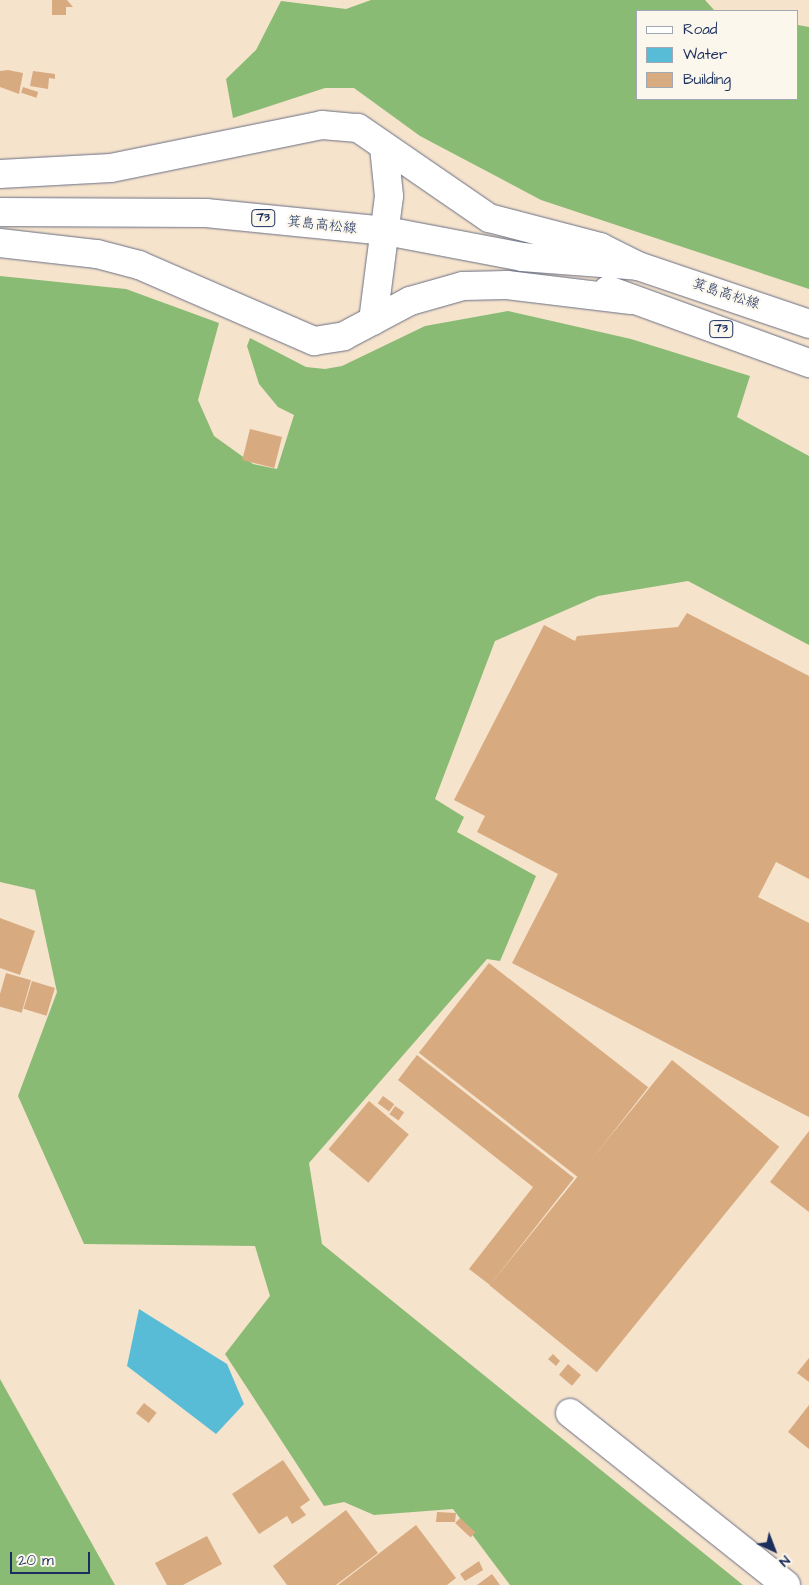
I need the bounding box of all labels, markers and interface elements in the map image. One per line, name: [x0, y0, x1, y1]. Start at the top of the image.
legend: [636, 10, 799, 100]
text: Road: [683, 19, 717, 40]
text: Water: [683, 44, 727, 65]
text: Building: [683, 69, 731, 90]
road number: 73: [250, 208, 276, 228]
street label: 箕島高松線: [286, 213, 358, 237]
street label: 箕島高松線: [690, 275, 762, 313]
road number: 73: [708, 320, 734, 338]
north arrow: [749, 1525, 799, 1575]
scale bar: [12, 1542, 92, 1574]
text: 20 m: [18, 1550, 54, 1571]
text: N: [774, 1551, 794, 1571]

